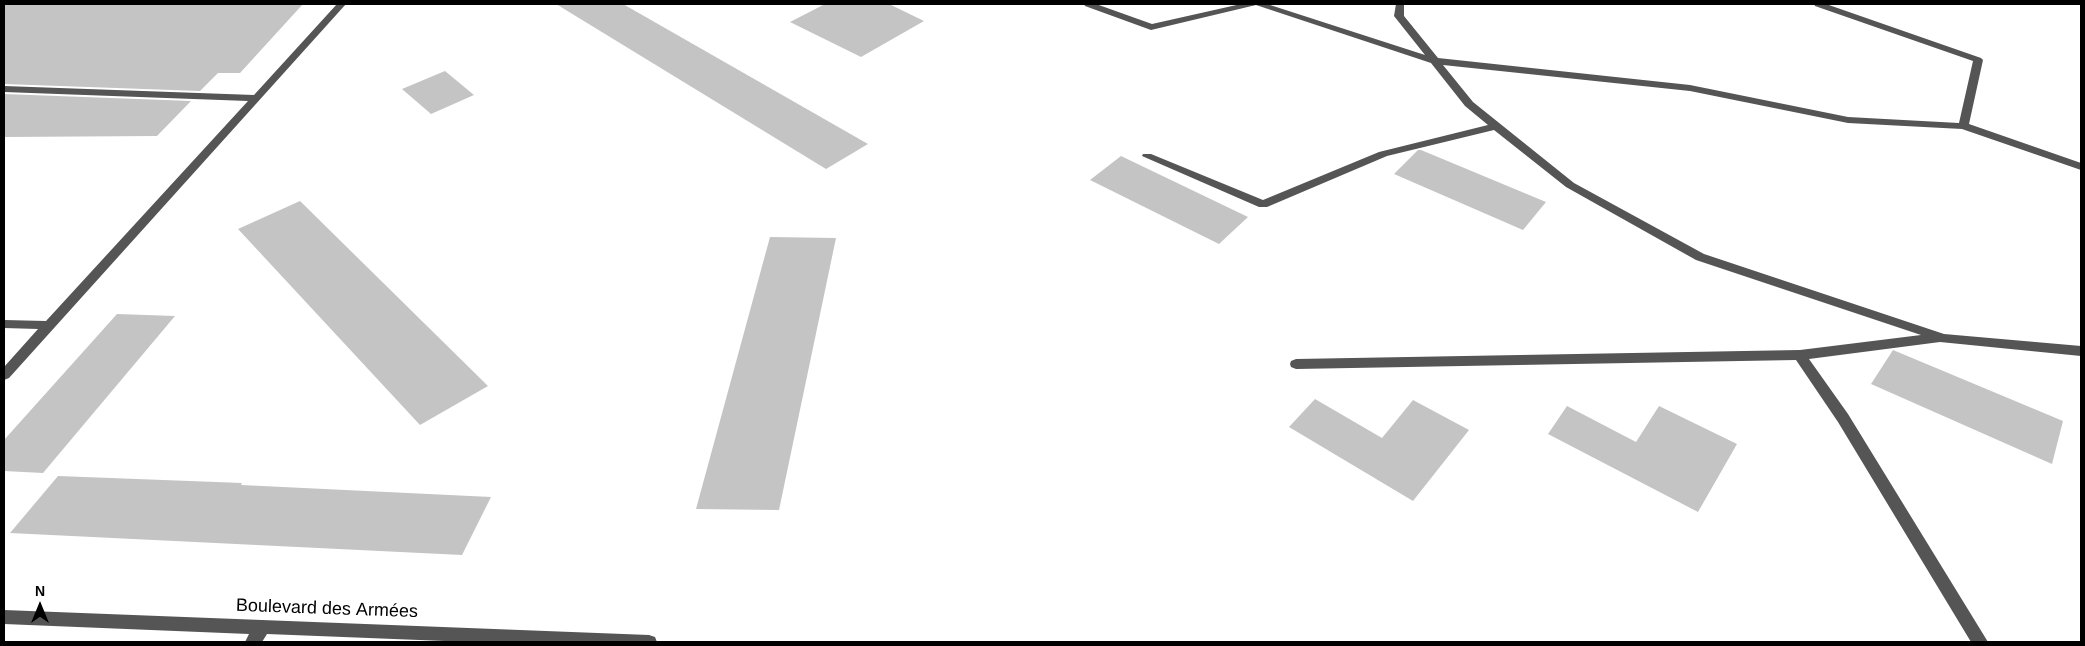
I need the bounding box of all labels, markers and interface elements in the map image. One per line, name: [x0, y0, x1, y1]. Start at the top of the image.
north arrow: [15, 581, 65, 631]
text: N: [35, 583, 45, 599]
street label: Boulevard des Armées: [236, 595, 418, 623]

